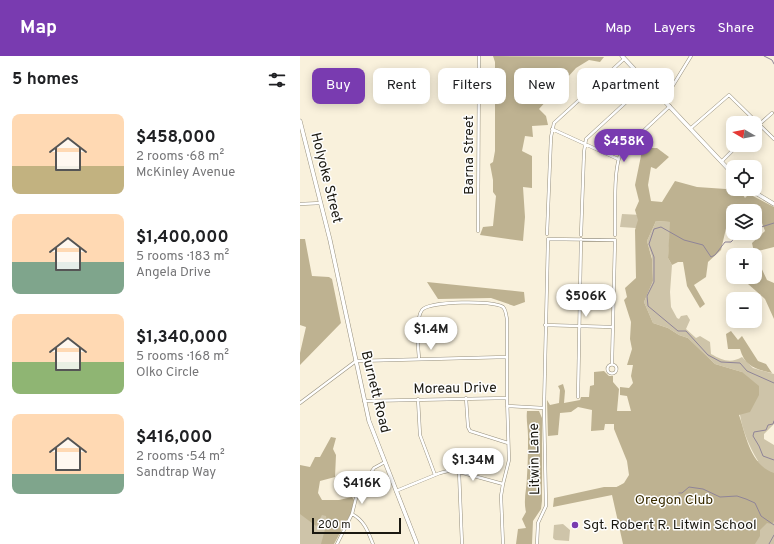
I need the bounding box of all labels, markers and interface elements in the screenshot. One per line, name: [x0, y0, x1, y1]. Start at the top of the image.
text: Map: [20, 16, 57, 40]
text: Map: [605, 20, 631, 37]
text: Layers: [653, 20, 695, 37]
text: Share: [717, 20, 754, 37]
chip: Buy: [312, 68, 365, 104]
chip: Rent: [373, 68, 430, 104]
chip: Filters: [438, 68, 506, 104]
chip: New: [514, 68, 569, 104]
chip: Apartment: [577, 68, 674, 104]
text: 5 homes: [12, 69, 79, 91]
icon: filters: [266, 69, 288, 91]
street label: Barna Street: [461, 115, 478, 195]
north arrow: [726, 116, 762, 152]
map controls: [726, 116, 762, 328]
text: $458,000: [136, 127, 216, 149]
pin: $458K: [596, 129, 652, 163]
icon: home: [44, 130, 92, 178]
street label: Holyoke Street: [307, 131, 345, 225]
text: $458K: [603, 134, 645, 150]
text: 2 rooms · 68 m²: [136, 149, 224, 165]
button: locate: [726, 160, 762, 196]
text: McKinley Avenue: [136, 165, 235, 181]
button: layers: [726, 204, 762, 240]
text: $1,400,000: [136, 227, 229, 249]
icon: home: [44, 230, 92, 278]
button: +: [726, 248, 762, 284]
text: 5 rooms · 183 m²: [136, 249, 229, 265]
text: Angela Drive: [136, 265, 211, 281]
pin: $506K: [558, 284, 614, 318]
text: $506K: [565, 289, 607, 305]
button: −: [726, 292, 762, 328]
pin: $1.4M: [403, 317, 459, 351]
text: $1.4M: [413, 322, 449, 338]
text: $1,340,000: [136, 327, 228, 349]
icon: home: [44, 330, 92, 378]
text: 5 rooms · 168 m²: [136, 349, 229, 365]
street label: Burnett Road: [357, 349, 393, 435]
text: Olko Circle: [136, 365, 199, 381]
street label: Moreau Drive: [413, 380, 497, 398]
street label: Litwin Lane: [526, 423, 544, 495]
text: $416,000: [136, 427, 212, 449]
icon: home: [44, 430, 92, 478]
pin: $1.34M: [440, 448, 506, 482]
text: 2 rooms · 54 m²: [136, 449, 225, 465]
text: $1.34M: [452, 453, 494, 469]
text: Sandtrap Way: [136, 465, 216, 481]
pin: $416K: [334, 471, 390, 505]
text: $416K: [343, 476, 381, 492]
park label: Oregon Club: [635, 492, 713, 509]
scale bar: [312, 516, 401, 535]
place label: Sgt. Robert R. Litwin School: [583, 517, 757, 534]
text: 200 m: [318, 518, 351, 532]
marker: Sgt. Robert R. Litwin School: [570, 520, 580, 530]

